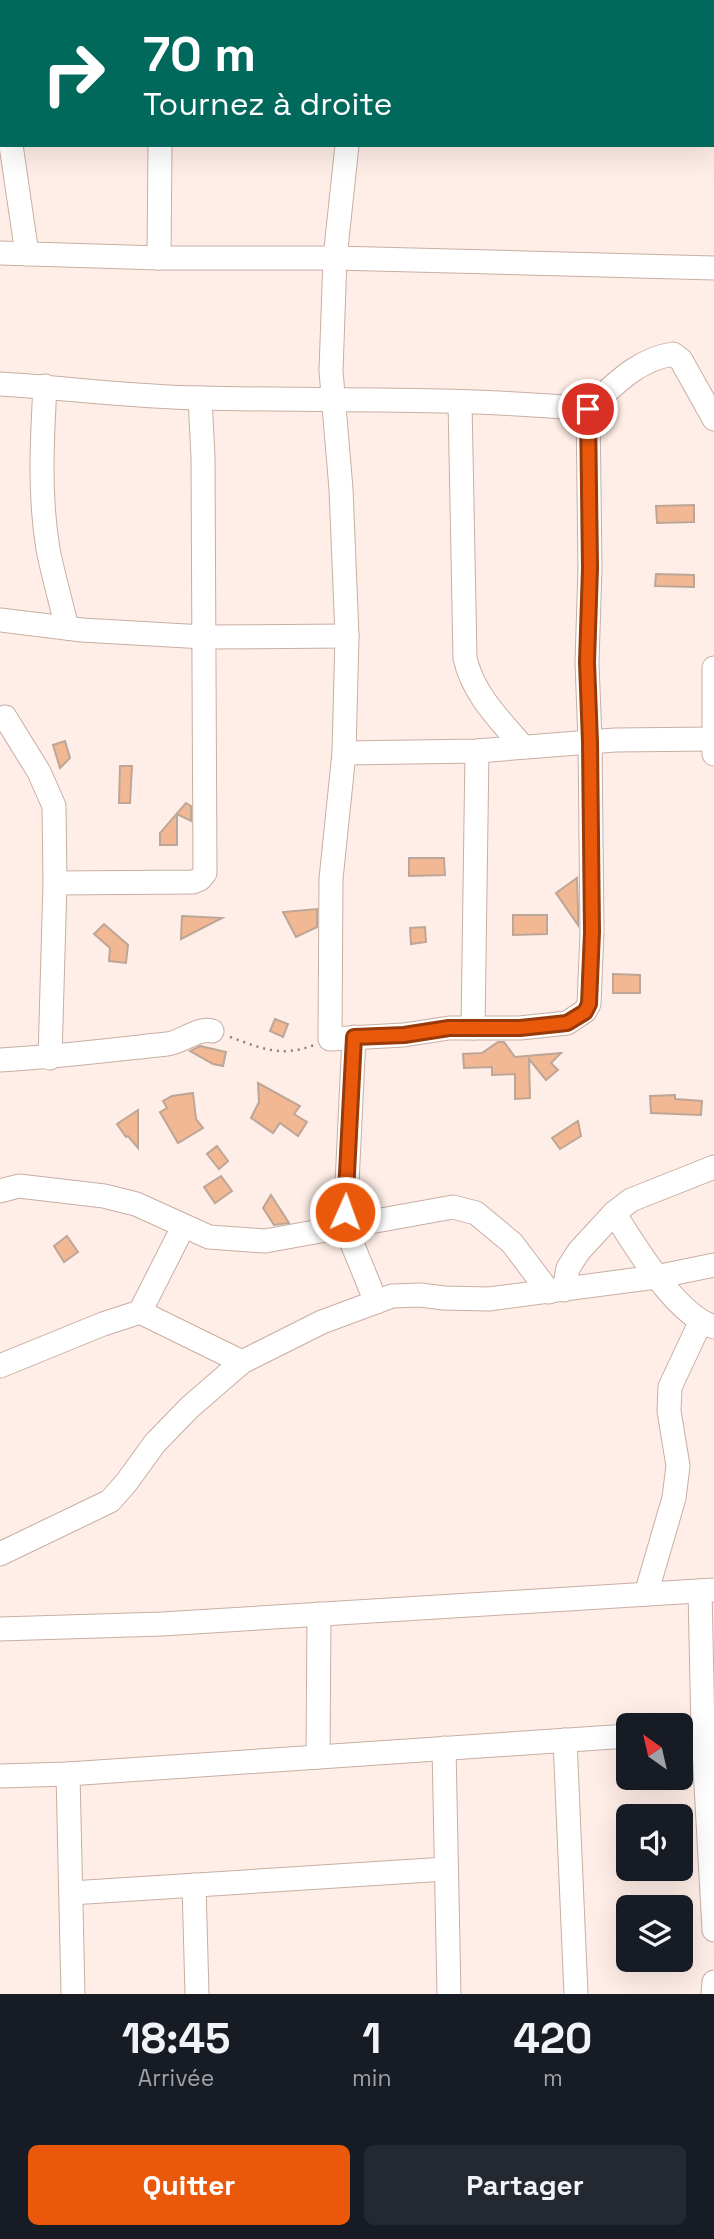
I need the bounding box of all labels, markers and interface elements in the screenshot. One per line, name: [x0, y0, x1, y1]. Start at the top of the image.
text: 70 m: [143, 23, 256, 85]
icon: right: [28, 28, 119, 119]
text: Tournez à droite: [143, 84, 392, 124]
pin: [558, 379, 618, 439]
icon: arrive: [569, 390, 607, 428]
position arrow: [308, 1175, 382, 1249]
north arrow: [616, 1713, 693, 1790]
map controls: [616, 1713, 693, 1972]
button: sound: [616, 1804, 693, 1881]
button: layers: [616, 1895, 693, 1972]
text: 18:45: [122, 2012, 230, 2065]
text: 1: [362, 2012, 381, 2065]
text: 420: [513, 2012, 592, 2065]
text: Arrivée: [138, 2063, 214, 2093]
text: min: [352, 2063, 392, 2093]
text: m: [543, 2063, 563, 2093]
button: Quitter: [28, 2145, 350, 2225]
button: Partager: [364, 2145, 686, 2225]

